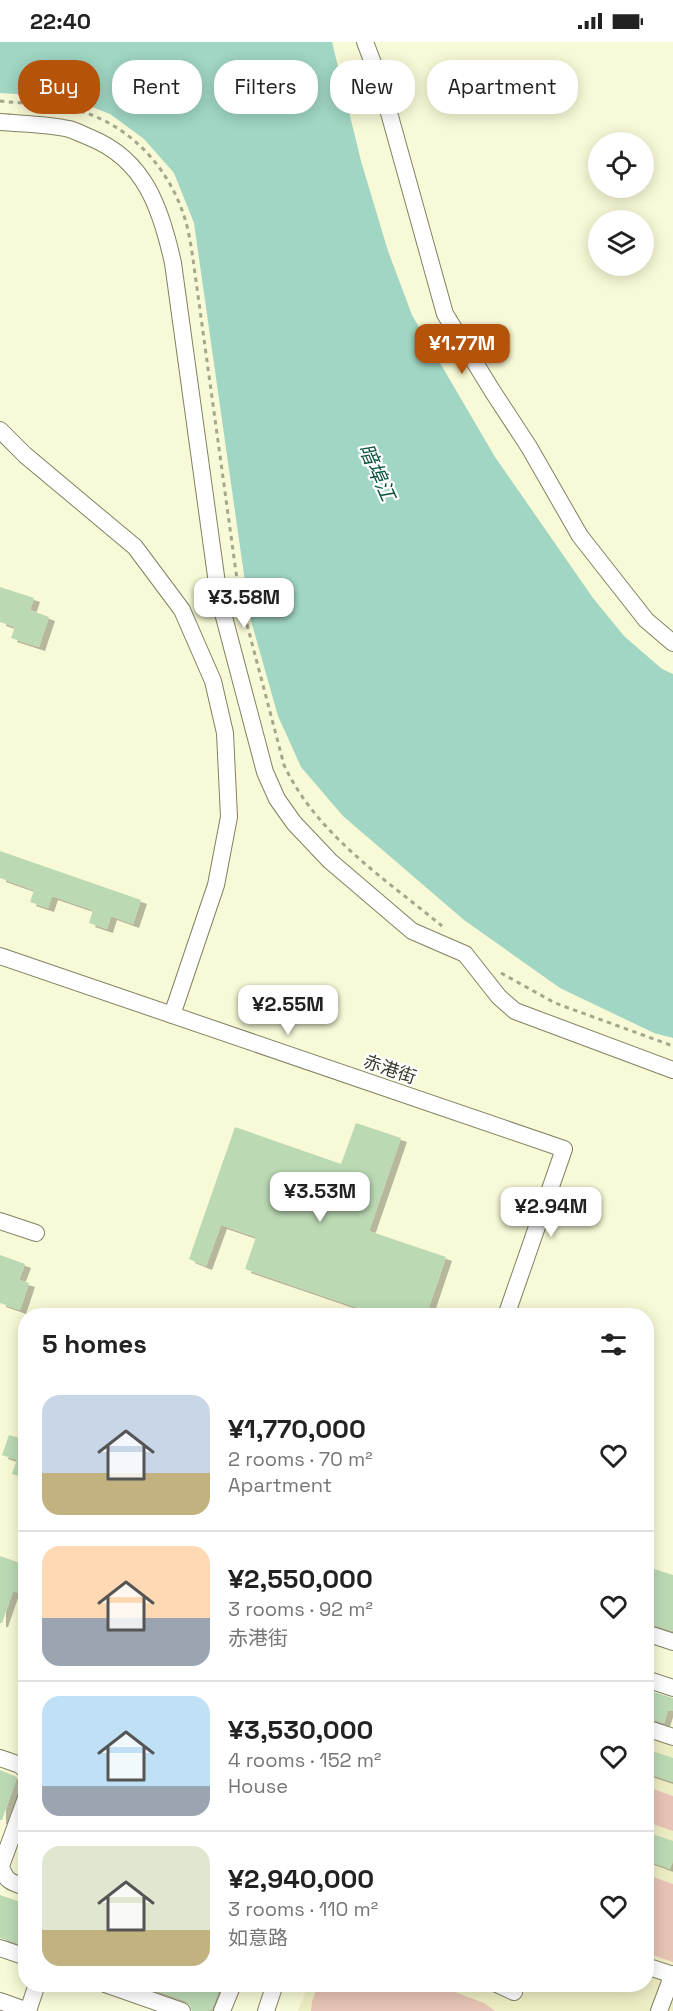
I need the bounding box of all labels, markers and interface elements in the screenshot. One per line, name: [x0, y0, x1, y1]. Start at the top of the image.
text: 22:40: [30, 7, 91, 35]
chip: Buy: [18, 60, 100, 114]
chip: Rent: [112, 60, 202, 114]
chip: Filters: [214, 60, 318, 114]
chip: New: [330, 60, 415, 114]
chip: Apartment: [427, 60, 578, 114]
map controls: [588, 132, 654, 276]
button: locate: [588, 132, 654, 198]
button: layers: [588, 210, 654, 276]
pin: ¥1.77M: [413, 324, 511, 375]
text: ¥1.77M: [429, 330, 495, 356]
water label: 暗埠江: [353, 439, 402, 507]
pin: ¥3.58M: [195, 578, 293, 629]
text: ¥3.58M: [208, 584, 280, 610]
pin: ¥2.55M: [239, 985, 337, 1036]
text: ¥2.55M: [252, 991, 324, 1017]
street label: 赤港街: [361, 1049, 419, 1089]
pin: ¥3.53M: [271, 1172, 369, 1223]
text: ¥3.53M: [284, 1178, 356, 1204]
pin: ¥2.94M: [502, 1187, 600, 1238]
text: ¥2.94M: [515, 1193, 587, 1219]
text: 5 homes: [42, 1327, 147, 1361]
icon: filters: [597, 1328, 630, 1361]
text: ¥1,770,000: [228, 1412, 366, 1446]
icon: home: [90, 1419, 162, 1491]
icon: heart: [597, 1439, 630, 1472]
text: 2 rooms · 70 m²: [228, 1446, 372, 1472]
text: Apartment: [228, 1472, 332, 1498]
text: ¥2,550,000: [228, 1562, 373, 1596]
icon: home: [90, 1570, 162, 1642]
icon: heart: [597, 1590, 630, 1623]
text: 3 rooms · 92 m²: [228, 1596, 373, 1622]
text: 赤港街: [228, 1625, 288, 1651]
text: ¥3,530,000: [228, 1713, 373, 1747]
icon: home: [90, 1720, 162, 1792]
icon: heart: [597, 1740, 630, 1773]
text: 4 rooms · 152 m²: [228, 1747, 381, 1773]
text: House: [228, 1773, 288, 1799]
text: ¥2,940,000: [228, 1862, 374, 1896]
icon: home: [90, 1870, 162, 1942]
icon: heart: [597, 1890, 630, 1923]
text: 3 rooms · 110 m²: [228, 1896, 378, 1922]
text: 如意路: [228, 1925, 288, 1951]

